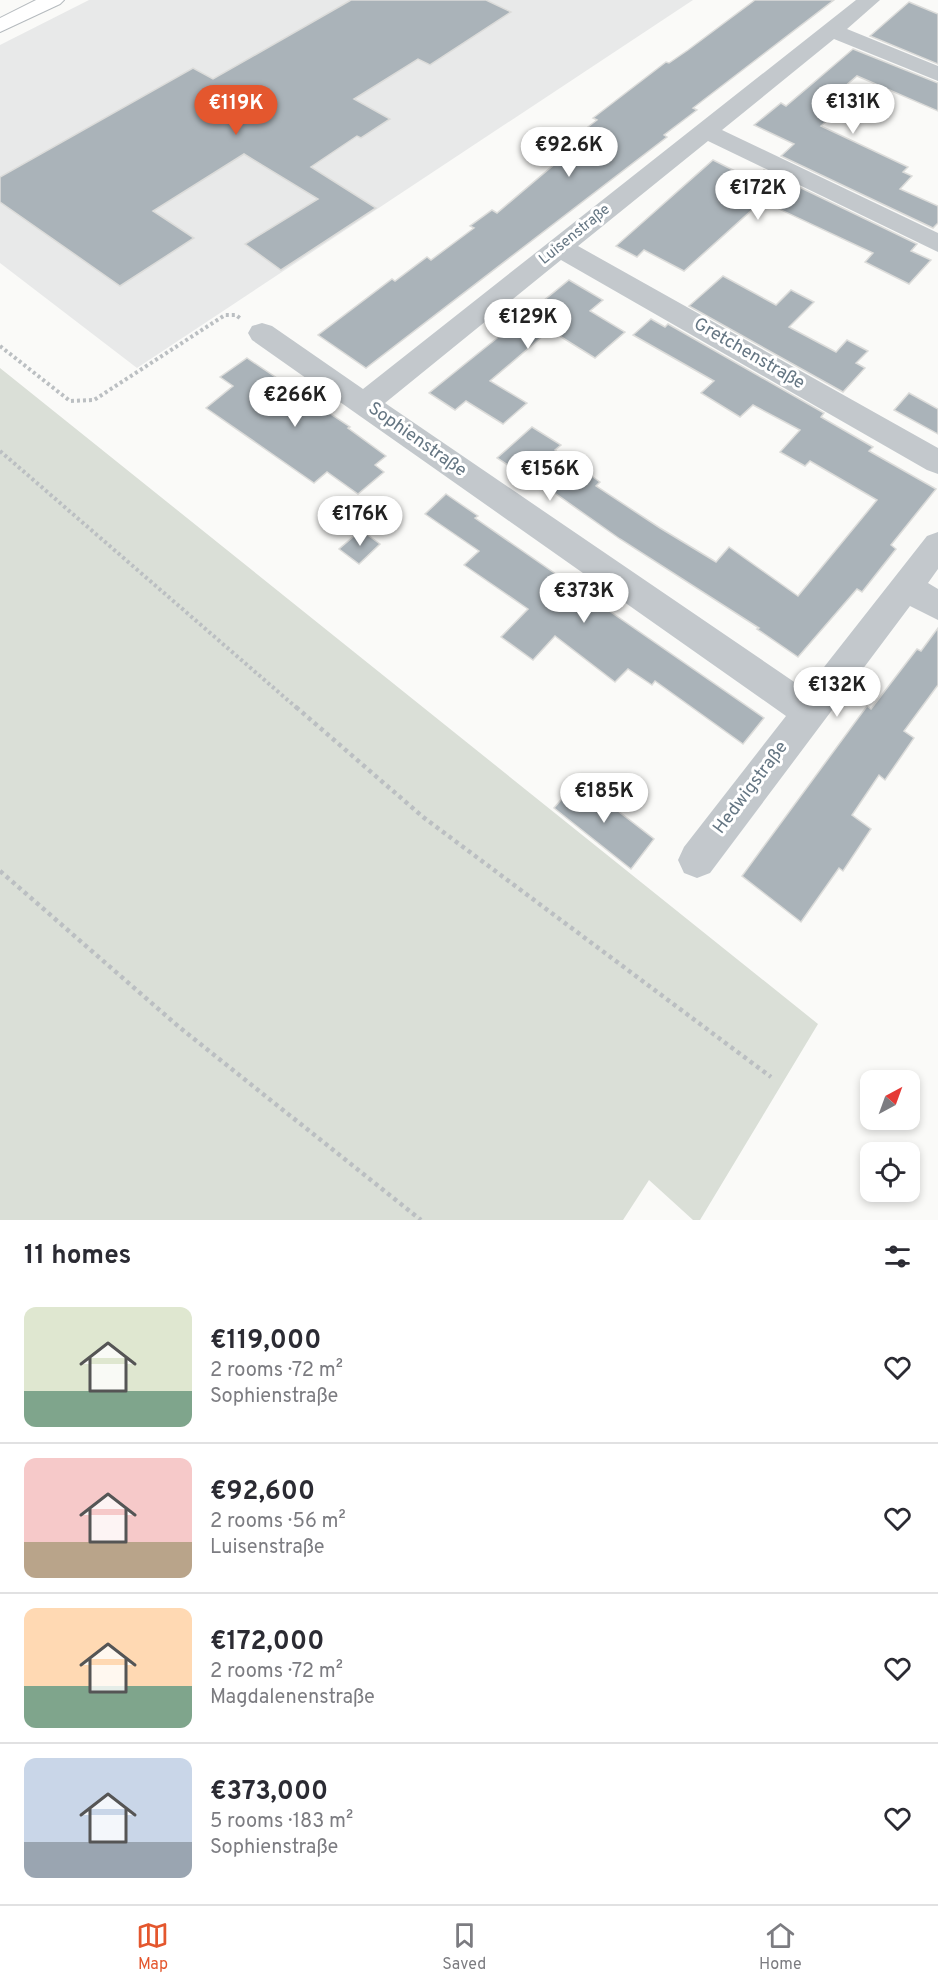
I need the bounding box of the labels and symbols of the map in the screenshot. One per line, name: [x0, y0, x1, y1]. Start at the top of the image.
pin: €131K: [811, 84, 895, 135]
pin: €119K: [194, 85, 278, 136]
pin: €92.6K: [520, 127, 618, 178]
pin: €172K: [716, 170, 800, 221]
street label: Luisenstraße: [536, 201, 614, 269]
pin: €129K: [486, 299, 570, 350]
street label: Gretchenstraße: [689, 313, 809, 395]
pin: €266K: [253, 377, 337, 428]
street label: Sophienstraße: [363, 397, 471, 483]
pin: €156K: [508, 451, 592, 502]
pin: €176K: [318, 496, 402, 547]
pin: €373K: [542, 573, 626, 624]
pin: €132K: [795, 667, 879, 718]
street label: Hedwigstraße: [709, 737, 793, 839]
pin: €185K: [562, 773, 646, 824]
north arrow: [860, 1070, 920, 1130]

